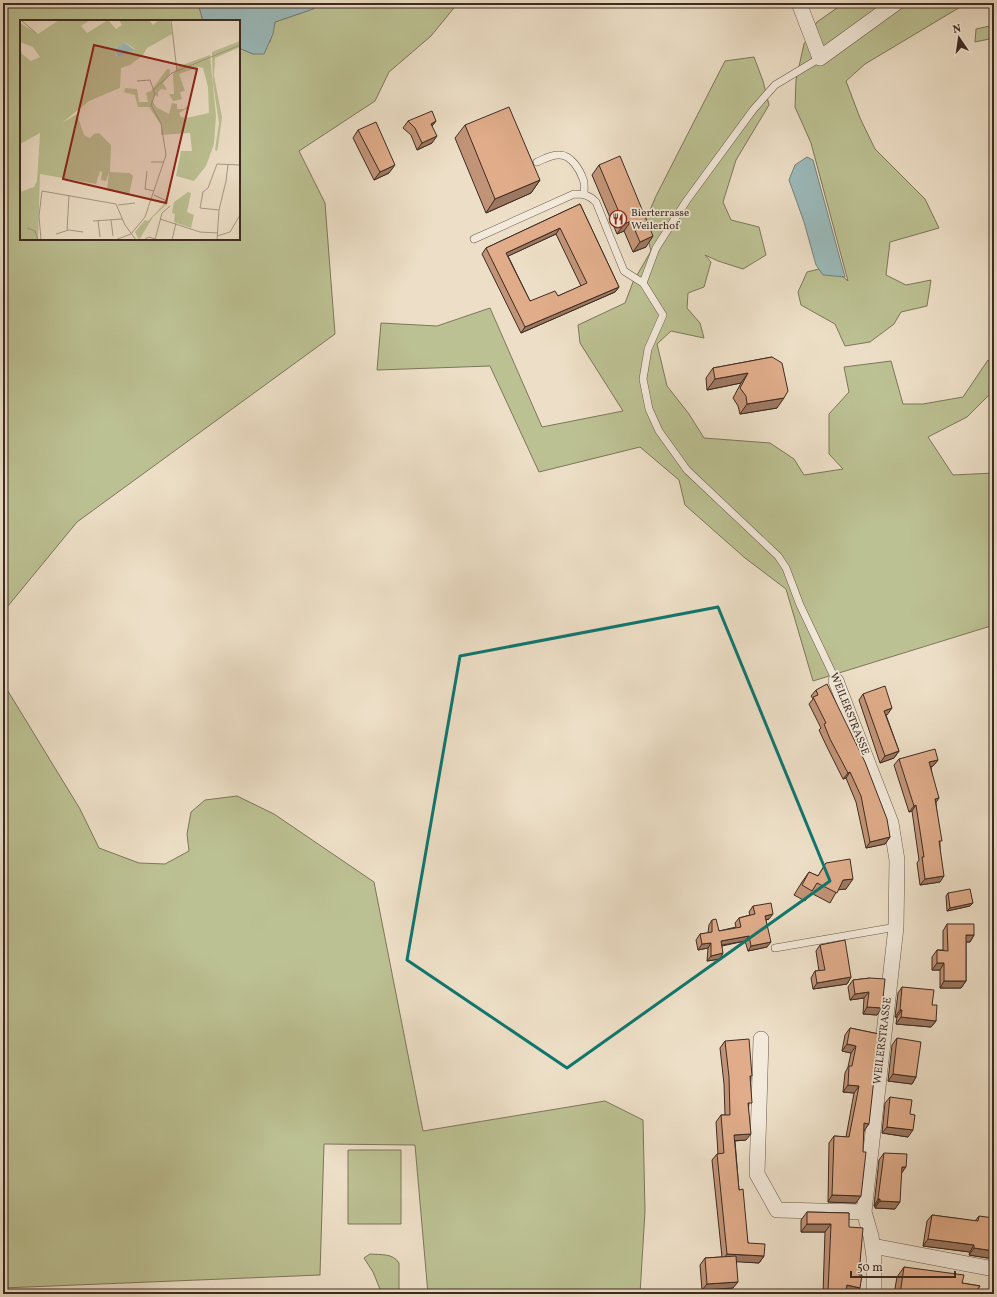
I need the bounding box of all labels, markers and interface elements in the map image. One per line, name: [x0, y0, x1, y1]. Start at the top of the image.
north arrow: [939, 18, 979, 58]
inset map: [20, 20, 240, 240]
text: N: [952, 22, 963, 38]
place label: Bierterrasse Weilerhof: [631, 206, 689, 234]
restaurant icon: Bierterrasse Weilerhof: [608, 209, 628, 229]
street label: WEILERSTRASSE: [826, 671, 873, 758]
street label: WEILERSTRASSE: [870, 996, 896, 1085]
scale bar: [851, 1253, 955, 1279]
text: 50 m: [857, 1260, 883, 1276]

